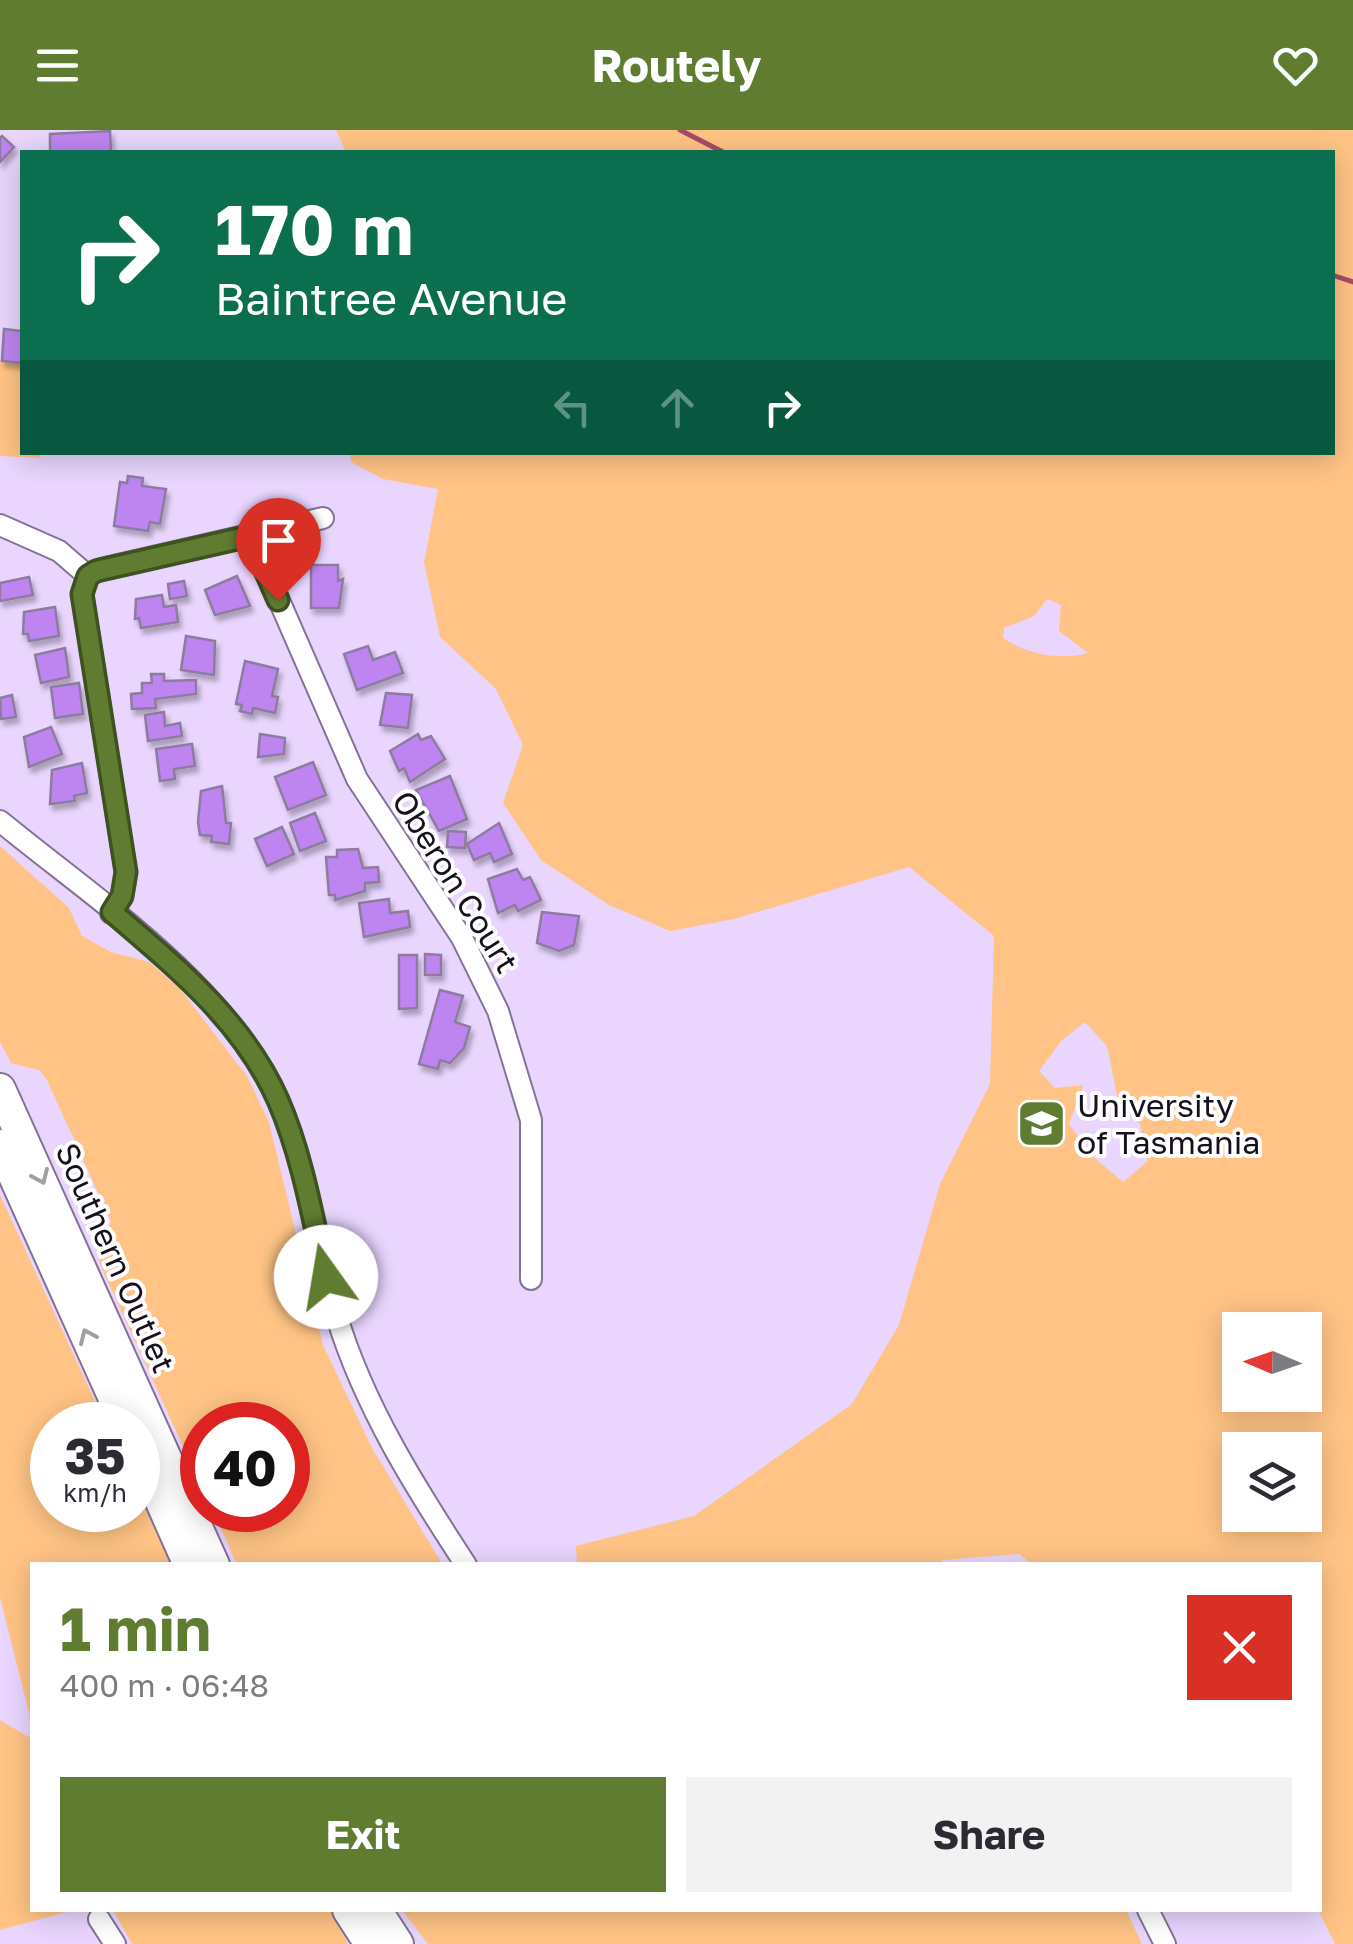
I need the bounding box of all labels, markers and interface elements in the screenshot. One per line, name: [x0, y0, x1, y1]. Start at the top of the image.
icon: menu: [30, 38, 85, 93]
text: Routely: [591, 38, 762, 92]
icon: heart: [1268, 38, 1323, 93]
text: 170 m: [215, 186, 413, 270]
icon: right: [50, 190, 180, 320]
text: Baintree Avenue: [215, 271, 567, 325]
icon: left: [545, 380, 600, 435]
icon: ahead: [650, 380, 705, 435]
icon: right: [755, 380, 810, 435]
pin: [236, 498, 321, 601]
icon: arrive: [251, 513, 306, 568]
street label: Oberon Court: [385, 784, 527, 979]
place label: University of Tasmania: [1077, 1086, 1260, 1161]
school or university icon: University of Tasmania: [1016, 1098, 1068, 1150]
street label: Southern Outlet: [48, 1137, 184, 1378]
one-way arrow: [29, 1167, 49, 1185]
position arrow: [274, 1225, 378, 1329]
north arrow: [1222, 1312, 1322, 1412]
map controls: [1222, 1312, 1322, 1532]
one-way arrow: [79, 1328, 99, 1346]
speed limit sign: 40: [180, 1402, 310, 1532]
text: 35: [64, 1425, 125, 1485]
button: layers: [1222, 1432, 1322, 1532]
text: km/h: [63, 1477, 127, 1508]
text: 1 min: [60, 1592, 211, 1664]
button: close: [1187, 1595, 1292, 1700]
text: 400 m · 06:48: [60, 1666, 269, 1704]
button: Exit: [60, 1777, 666, 1892]
button: Share: [686, 1777, 1292, 1892]

